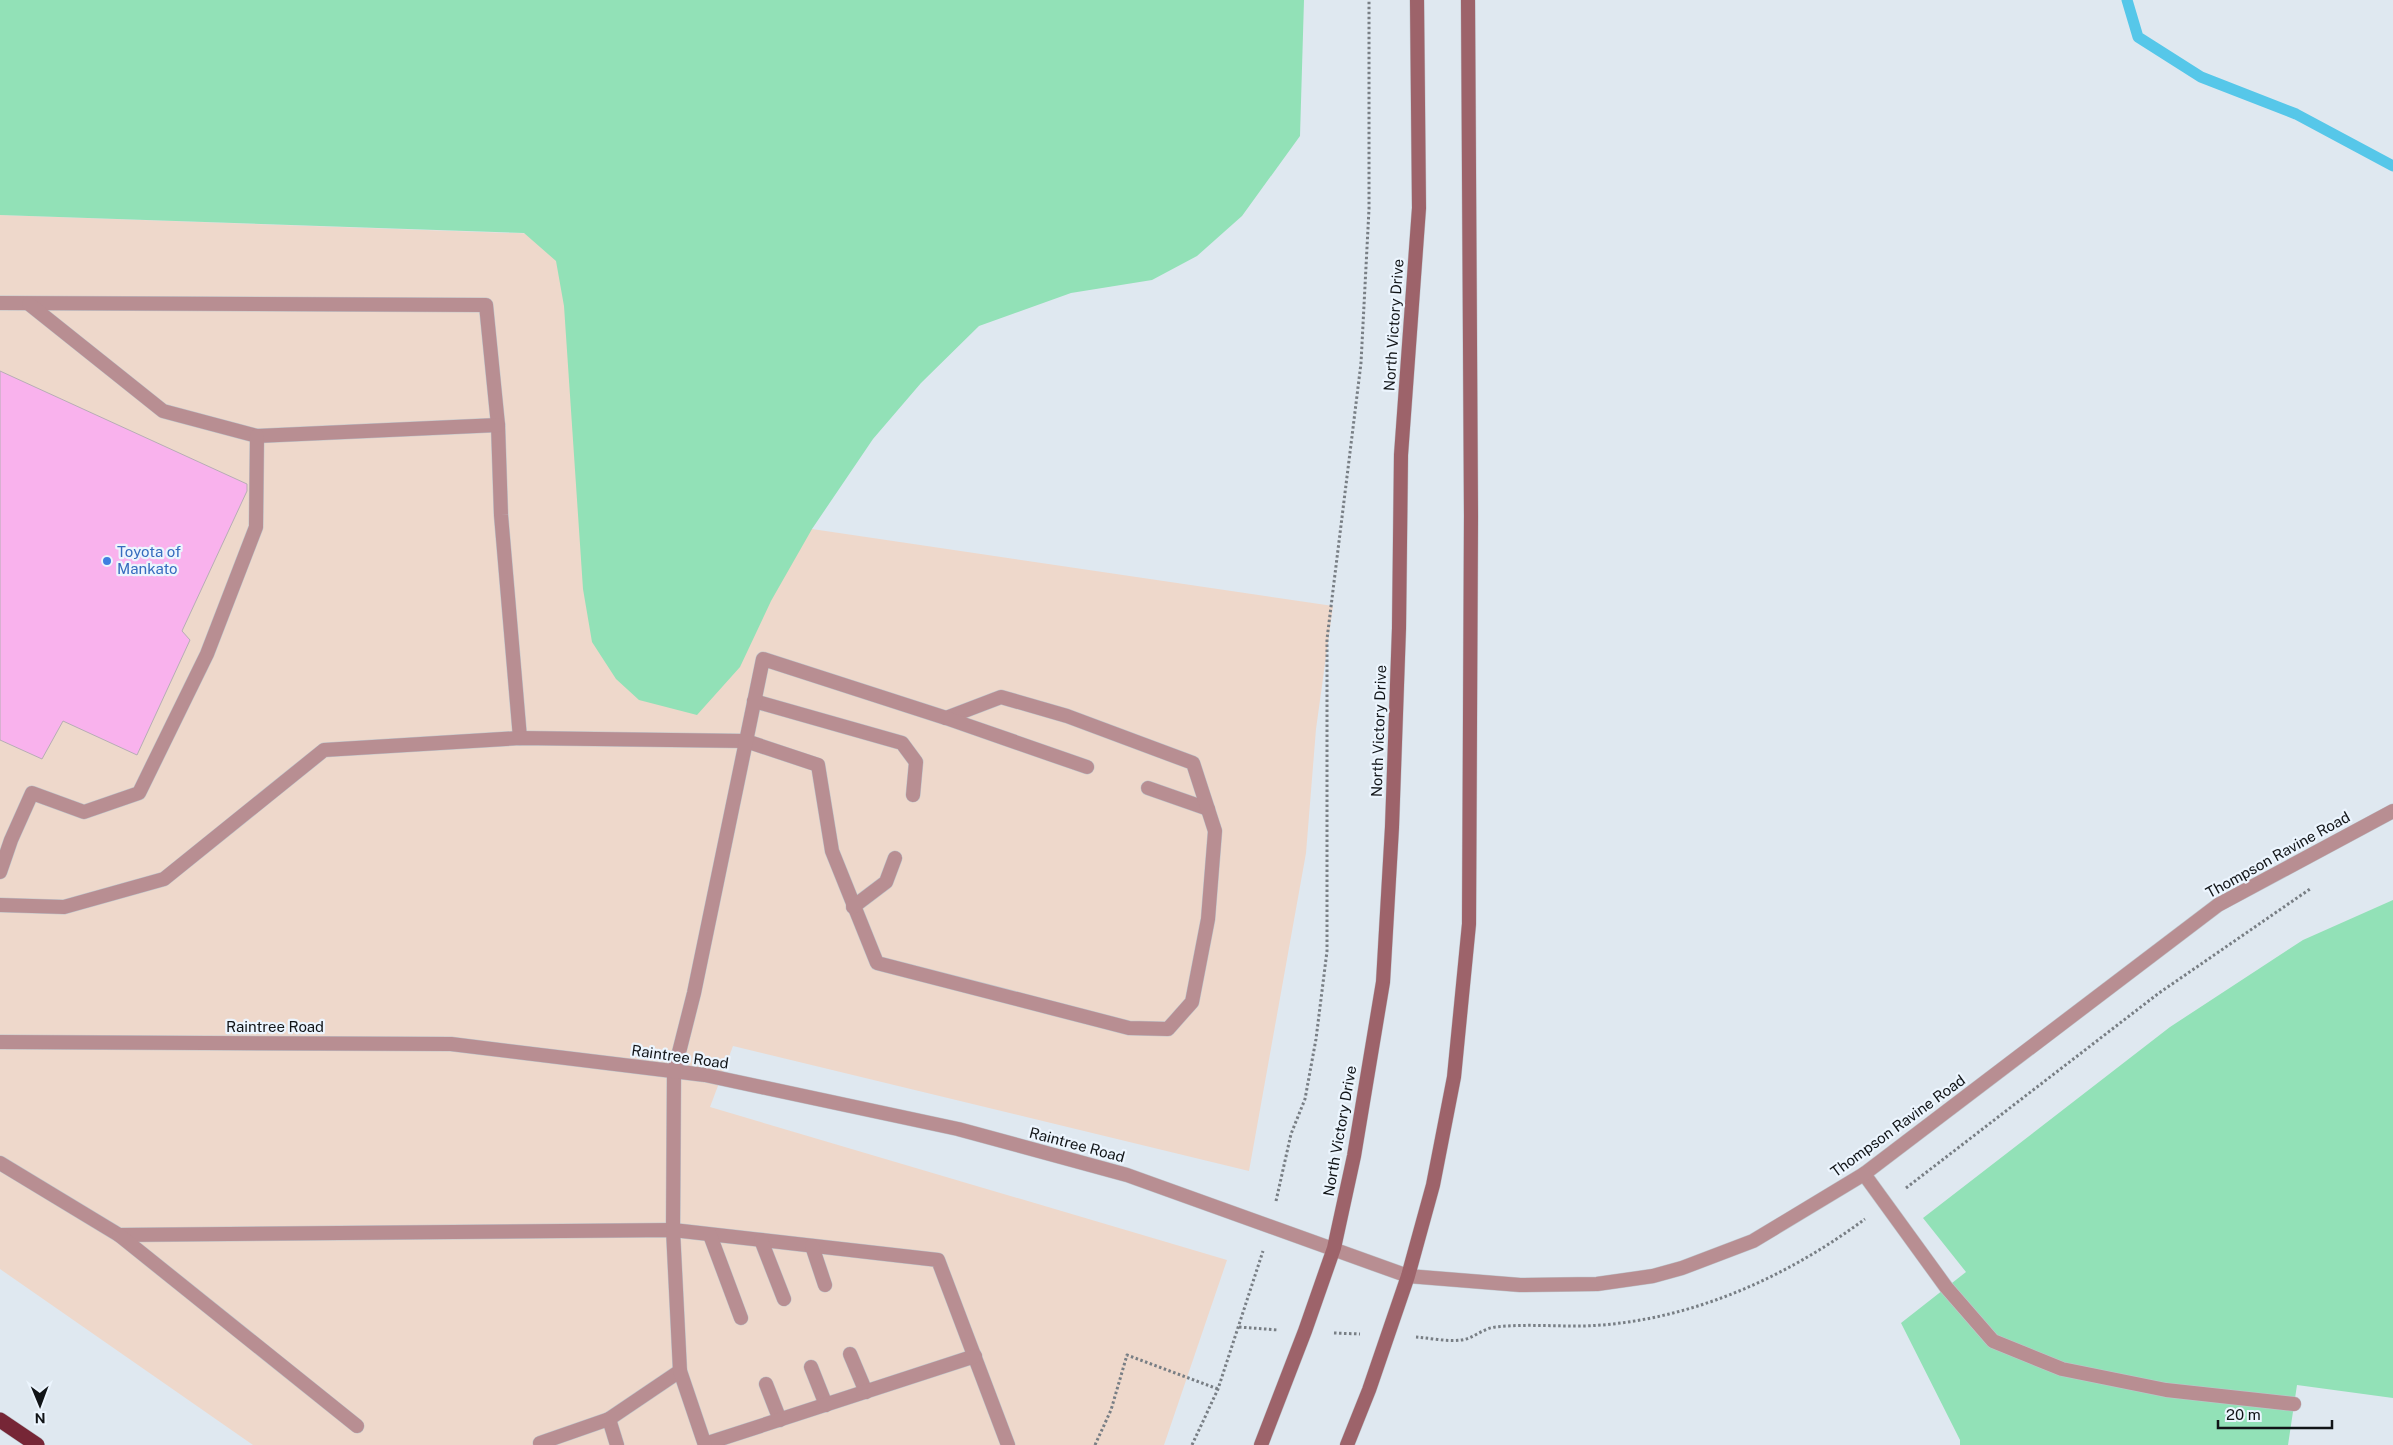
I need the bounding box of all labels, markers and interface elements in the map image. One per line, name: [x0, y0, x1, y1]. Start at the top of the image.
street label: North Victory Drive: [1380, 258, 1407, 392]
place label: Toyota of Mankato: [117, 543, 181, 577]
marker: Toyota of Mankato: [101, 555, 113, 567]
street label: North Victory Drive: [1368, 665, 1389, 797]
street label: Thompson Ravine Road: [2203, 808, 2353, 901]
street label: Raintree Road: [226, 1018, 324, 1035]
street label: Raintree Road: [630, 1041, 730, 1072]
street label: North Victory Drive: [1320, 1064, 1359, 1198]
street label: Thompson Ravine Road: [1827, 1071, 1968, 1180]
street label: Raintree Road: [1028, 1124, 1127, 1165]
north arrow: [15, 1380, 65, 1430]
scale bar: [2218, 1398, 2332, 1430]
text: 20 m: [2226, 1406, 2261, 1423]
text: N: [35, 1410, 46, 1426]

